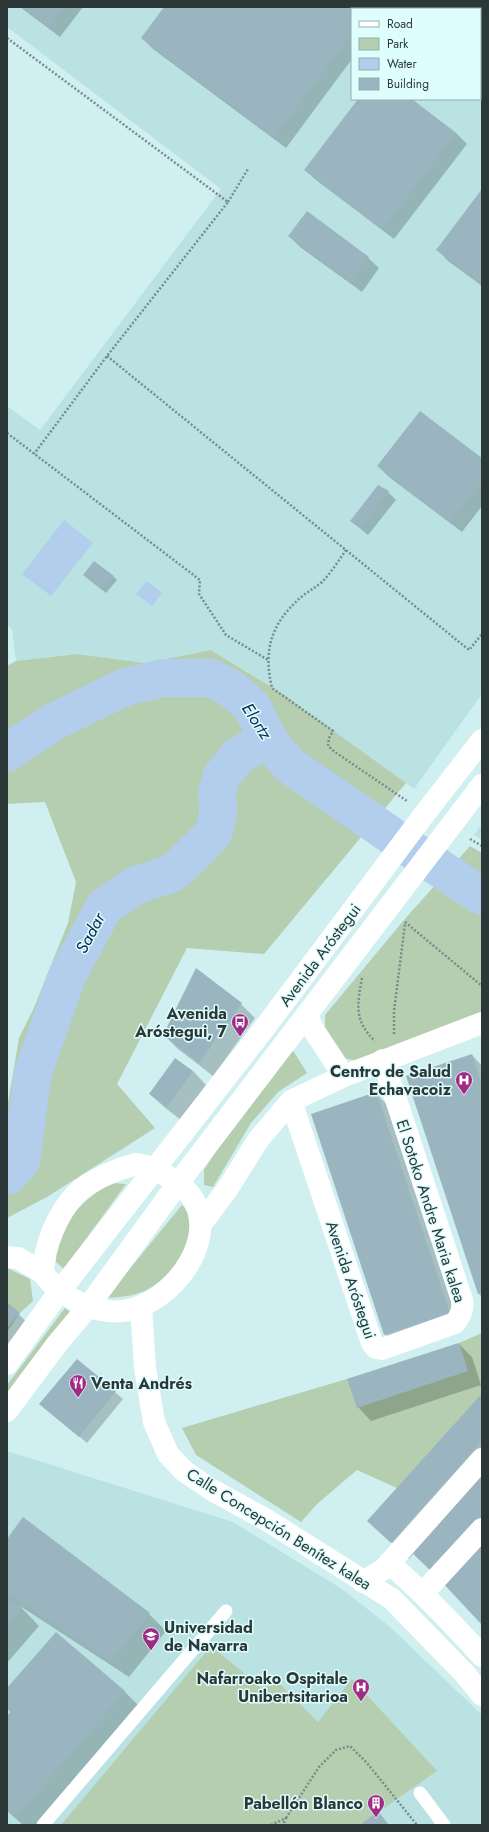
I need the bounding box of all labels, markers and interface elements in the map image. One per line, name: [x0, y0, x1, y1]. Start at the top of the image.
legend: [351, 8, 481, 100]
text: Road: [387, 15, 413, 33]
text: Park: [387, 35, 409, 53]
text: Water: [387, 55, 418, 73]
text: Building: [387, 75, 429, 93]
water label: Elortz: [236, 698, 278, 745]
street label: Avenida Aróstegui: [274, 899, 366, 1011]
water label: Sadar: [69, 907, 111, 958]
place label: Avenida Aróstegui, 7: [134, 1002, 227, 1043]
bus stop icon: Avenida Aróstegui, 7: [230, 1012, 250, 1037]
place label: Centro de Salud Echavacoiz: [330, 1060, 452, 1101]
hospital icon: Centro de Salud Echavacoiz: [454, 1070, 474, 1095]
street label: El Sotoko Andre Maria kalea: [391, 1117, 471, 1305]
street label: Avenida Aróstegui: [320, 1218, 382, 1342]
place label: Venta Andrés: [90, 1372, 192, 1395]
restaurant icon: Venta Andrés: [68, 1373, 88, 1398]
street label: Calle Concepción Benítez kalea: [182, 1463, 376, 1595]
place label: Universidad de Navarra: [164, 1616, 253, 1657]
school or university icon: Universidad de Navarra: [141, 1626, 161, 1651]
place label: Nafarroako Ospitale Unibertsitarioa: [196, 1667, 348, 1708]
hospital icon: Nafarroako Ospitale Unibertsitarioa: [351, 1677, 371, 1702]
place label: Pabellón Blanco: [244, 1792, 363, 1815]
building icon: Pabellón Blanco: [366, 1793, 386, 1818]

